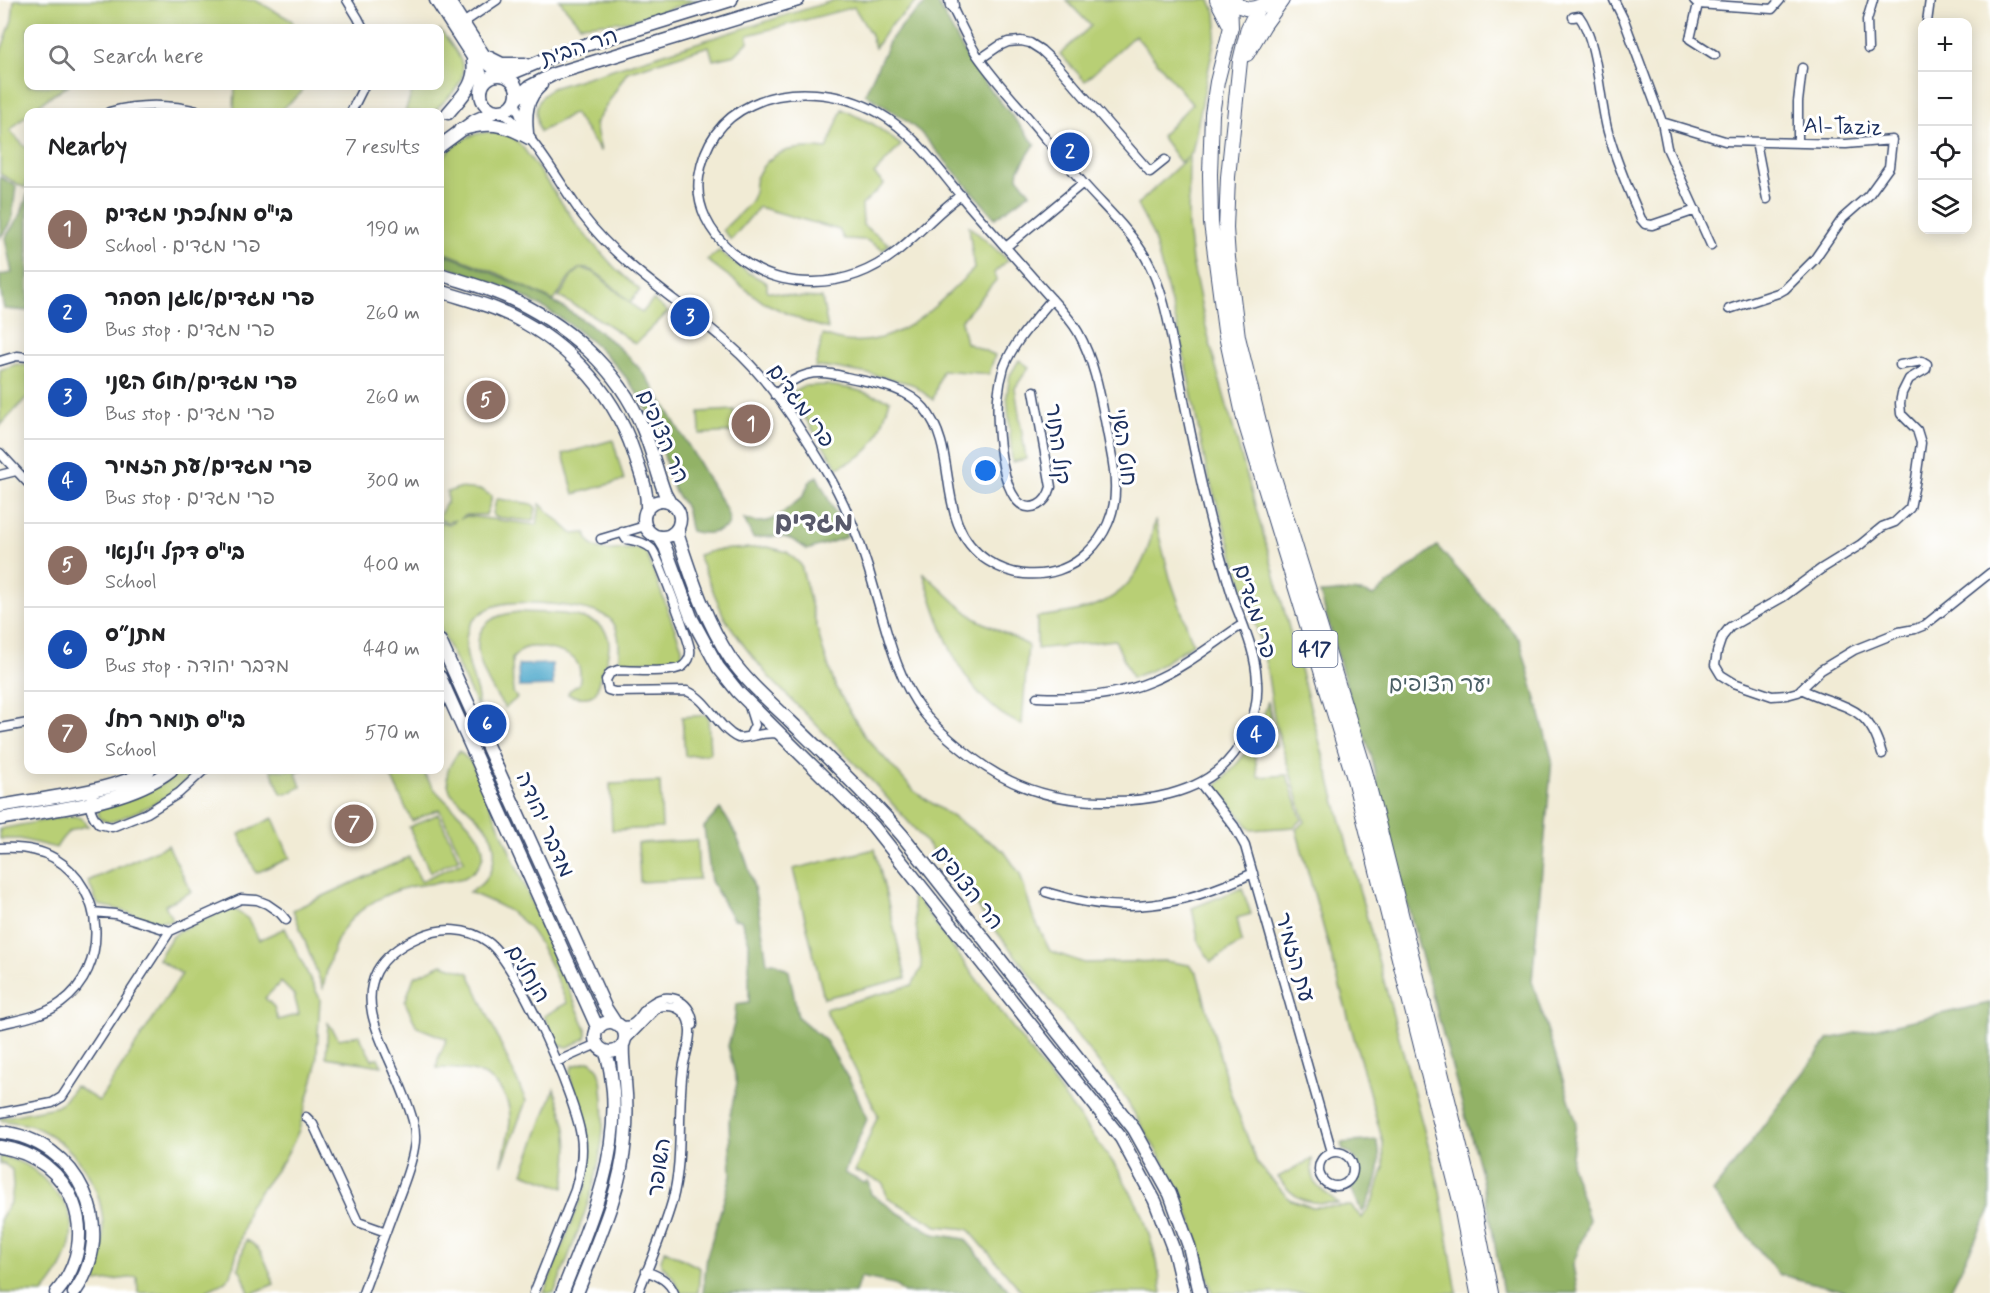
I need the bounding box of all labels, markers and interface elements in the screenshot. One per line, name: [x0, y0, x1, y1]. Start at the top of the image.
map controls: [1918, 18, 1972, 234]
button: +: [1918, 18, 1972, 72]
street label: הר הבית: [537, 22, 622, 74]
search box: [24, 24, 444, 90]
icon: search: [45, 41, 78, 74]
text: Search here: [93, 43, 204, 71]
button: −: [1918, 72, 1972, 126]
street label: Al-Taziz: [1803, 112, 1883, 142]
button: locate: [1918, 126, 1972, 180]
text: Nearby: [48, 130, 127, 164]
pin: 2: [1050, 130, 1090, 174]
text: 7 results: [345, 134, 420, 161]
button: layers: [1918, 180, 1972, 234]
text: בי"ס ממלכתי מגדים: [105, 201, 293, 229]
text: 1: [63, 216, 72, 243]
text: 190 m: [366, 216, 420, 243]
text: School · פרי מגדים: [105, 233, 261, 260]
text: פרי מגדים/אגן הסהר: [105, 285, 315, 313]
pin: 3: [670, 294, 710, 340]
text: 2: [63, 300, 72, 327]
text: 260 m: [366, 300, 420, 327]
text: Bus stop · פרי מגדים: [105, 317, 275, 344]
street label: פרי מגדים: [761, 359, 840, 454]
text: פרי מגדים/חוט השני: [105, 369, 298, 397]
pin: 5: [466, 378, 506, 422]
text: 3: [63, 384, 72, 411]
text: 260 m: [366, 384, 420, 411]
street label: הר הצופים: [630, 386, 694, 488]
text: Bus stop · פרי מגדים: [105, 401, 275, 428]
pin: 1: [732, 402, 771, 446]
street label: קול התור: [1038, 402, 1076, 486]
street label: חוט השני: [1104, 407, 1142, 488]
text: פרי מגדים/עת הזמיר: [105, 453, 312, 481]
your location: [971, 456, 1000, 485]
text: 4: [62, 468, 73, 495]
text: 300 m: [366, 468, 420, 495]
text: Bus stop · פרי מגדים: [105, 485, 275, 512]
district label: מגדים: [774, 505, 854, 542]
text: בי"ס דקל וילנאי: [105, 539, 245, 567]
text: 5: [62, 552, 74, 579]
text: 400 m: [364, 552, 420, 579]
street label: פרי מגדים: [1226, 561, 1282, 662]
text: School: [105, 569, 157, 596]
text: מתנ״ס: [105, 621, 166, 649]
road number: 417: [1292, 631, 1338, 667]
text: 6: [62, 636, 73, 663]
text: 440 m: [363, 636, 420, 663]
text: Bus stop · מדבר יהודה: [105, 653, 289, 680]
park label: יער הצופים: [1389, 671, 1491, 699]
pin: 6: [468, 702, 506, 746]
text: בי"ס תומר רחל: [105, 707, 246, 735]
pin: 4: [1236, 712, 1276, 758]
text: 7: [61, 720, 74, 747]
text: 570 m: [365, 720, 420, 747]
text: School: [105, 737, 157, 764]
street label: מדבר יהודה: [508, 768, 580, 882]
pin: 7: [334, 802, 374, 846]
street label: הר הצופים: [926, 841, 1009, 936]
street label: עת הזמיר: [1268, 909, 1320, 1006]
street label: הנחלים: [499, 940, 556, 1008]
street label: השופר: [642, 1136, 678, 1199]

